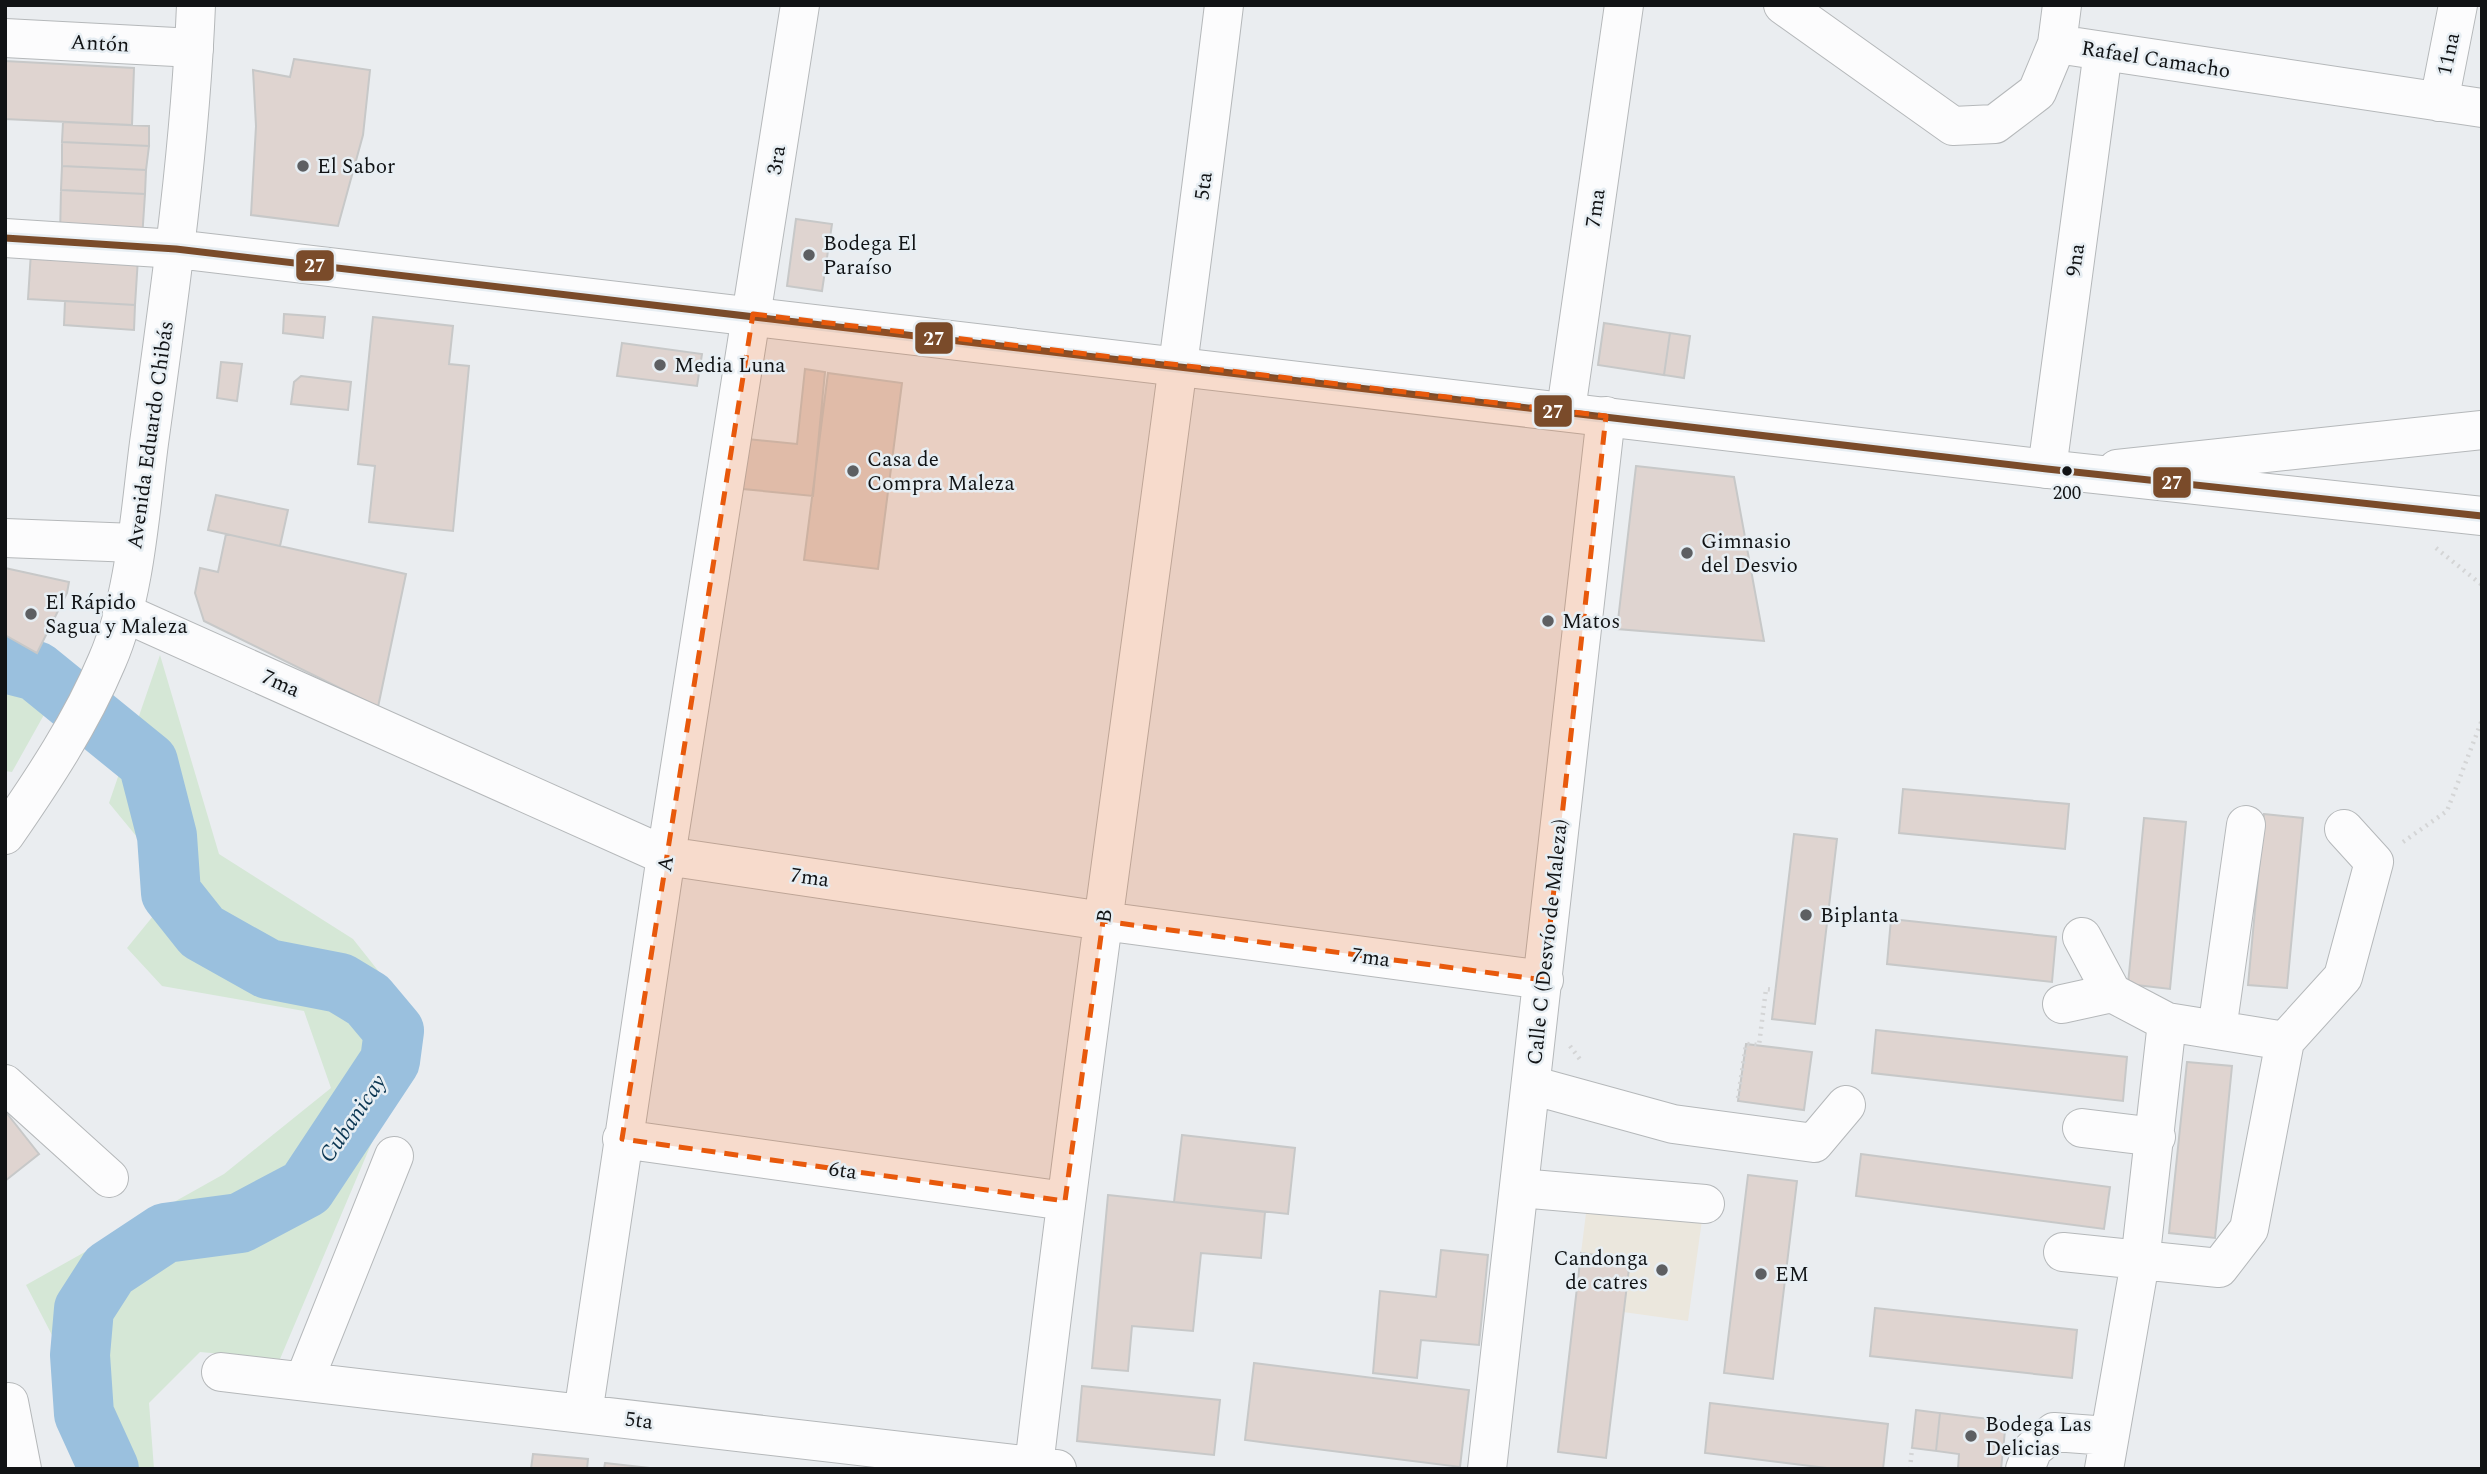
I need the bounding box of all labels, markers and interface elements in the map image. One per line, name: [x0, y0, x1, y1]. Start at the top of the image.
street label: Antón: [70, 26, 130, 62]
street label: 11na: [2429, 29, 2469, 79]
street label: Rafael Camacho: [2079, 32, 2233, 88]
street label: 3ra: [759, 142, 795, 177]
place label: El Sabor: [317, 151, 395, 183]
marker: El Sabor: [295, 158, 311, 174]
street label: 5ta: [1186, 169, 1222, 202]
street label: 7ma: [1577, 186, 1615, 230]
place label: Bodega El Paraíso: [823, 228, 917, 284]
street label: 9na: [2058, 241, 2094, 279]
marker: Bodega El Paraíso: [801, 247, 817, 263]
line badge: 27: [295, 249, 335, 282]
text: 27: [304, 252, 326, 281]
street label: Avenida Eduardo Chibás: [119, 319, 183, 551]
line badge: 27: [914, 321, 954, 355]
text: 27: [923, 325, 945, 354]
place label: Media Luna: [674, 350, 786, 382]
marker: Media Luna: [652, 357, 668, 373]
line badge: 27: [1533, 394, 1573, 428]
text: 27: [1542, 398, 1564, 427]
place label: Casa de Compra Maleza: [867, 444, 1015, 500]
marker: Casa de Compra Maleza: [845, 463, 861, 479]
marker: 200: [2060, 464, 2074, 478]
line badge: 27: [2152, 466, 2192, 499]
text: 27: [2161, 469, 2183, 498]
place label: 200: [2053, 479, 2081, 508]
place label: Gimnasio del Desvio: [1701, 526, 1798, 582]
marker: Gimnasio del Desvio: [1679, 545, 1695, 561]
place label: El Rápido Sagua y Maleza: [45, 587, 189, 643]
marker: El Rápido Sagua y Maleza: [23, 606, 39, 622]
place label: Matos: [1562, 606, 1620, 638]
marker: Matos: [1540, 613, 1556, 629]
street label: 7ma: [256, 661, 305, 707]
street label: Calle C (Desvío de Maleza): [1519, 818, 1577, 1067]
street label: A: [649, 854, 683, 874]
street label: 7ma: [788, 859, 832, 897]
place label: Biplanta: [1820, 900, 1899, 932]
street label: B: [1088, 907, 1122, 925]
marker: Biplanta: [1798, 907, 1814, 923]
street label: 7ma: [1349, 939, 1393, 977]
water label: Cubanicay: [311, 1067, 396, 1170]
street label: 6ta: [827, 1153, 860, 1189]
place label: Candonga de catres: [1554, 1243, 1649, 1299]
place label: EM: [1775, 1259, 1809, 1291]
marker: Candonga de catres: [1654, 1262, 1670, 1278]
marker: EM: [1753, 1266, 1769, 1282]
street label: 5ta: [623, 1403, 656, 1439]
place label: Bodega Las Delicias: [1985, 1409, 2092, 1465]
marker: Bodega Las Delicias: [1963, 1428, 1979, 1444]

